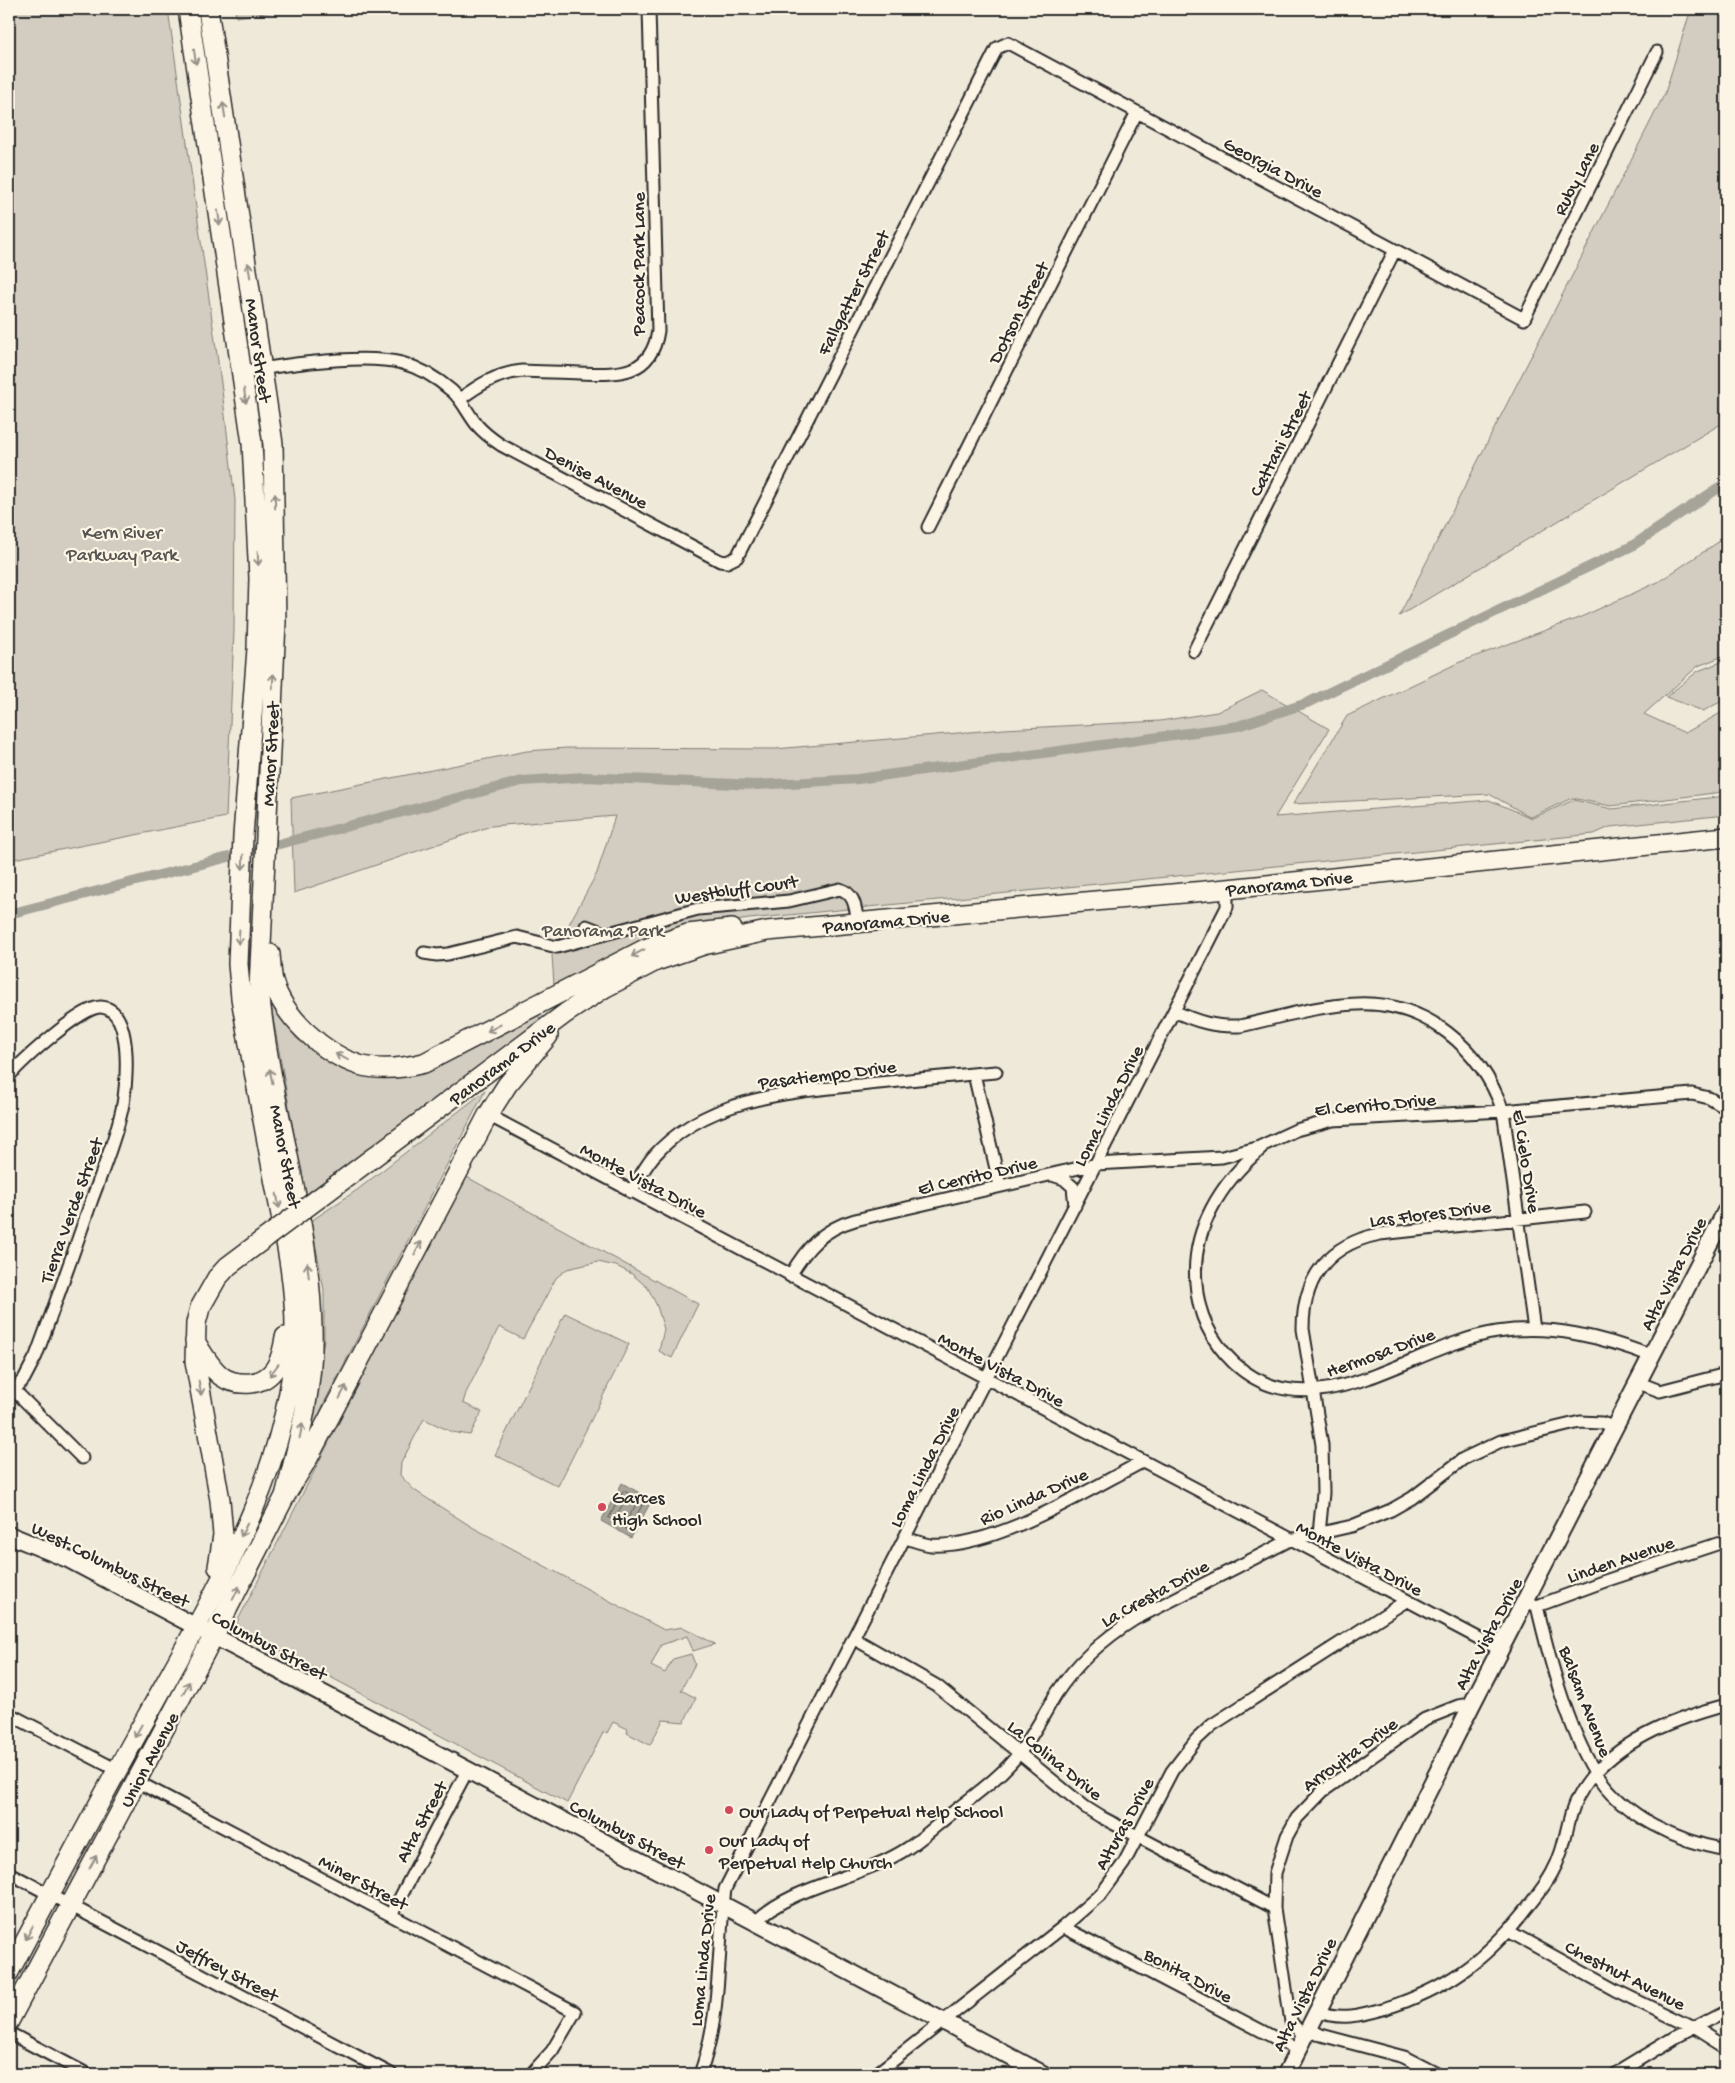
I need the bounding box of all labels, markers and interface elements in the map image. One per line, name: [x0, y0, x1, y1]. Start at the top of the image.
one-way arrow: [190, 49, 200, 65]
one-way arrow: [218, 102, 228, 118]
street label: Georgia Drive: [1218, 133, 1326, 205]
street label: Ruby Lane: [1550, 139, 1606, 220]
street label: Peacock Park Lane: [629, 192, 652, 337]
one-way arrow: [214, 209, 224, 225]
street label: Fallgatter Street: [813, 225, 898, 361]
street label: Dotson Street: [984, 257, 1057, 370]
one-way arrow: [243, 263, 253, 279]
street label: Manor Street: [238, 297, 276, 406]
street label: Cattani Street: [1246, 386, 1320, 501]
one-way arrow: [240, 387, 250, 403]
street label: Denise Avenue: [538, 441, 651, 516]
one-way arrow: [271, 493, 280, 509]
park label: Kern River Parkway Park: [65, 523, 179, 568]
one-way arrow: [253, 549, 262, 565]
one-way arrow: [269, 673, 278, 689]
street label: Manor Street: [258, 699, 287, 807]
one-way arrow: [238, 854, 247, 870]
street label: Panorama Drive: [1224, 867, 1354, 904]
street label: Westbluff Court: [674, 871, 801, 911]
street label: Panorama Drive: [821, 906, 951, 941]
park label: Panorama Park: [541, 921, 666, 944]
one-way arrow: [235, 929, 244, 945]
one-way arrow: [631, 949, 646, 958]
street label: Panorama Drive: [445, 1017, 561, 1113]
one-way arrow: [486, 1023, 501, 1033]
street label: Loma Linda Drive: [1070, 1042, 1151, 1171]
one-way arrow: [335, 1052, 350, 1061]
street label: Pasatiempo Drive: [756, 1057, 898, 1096]
one-way arrow: [266, 1068, 276, 1084]
street label: El Cerrito Drive: [1314, 1090, 1437, 1123]
street label: Manor Street: [262, 1103, 305, 1212]
street label: El Cielo Drive: [1505, 1108, 1544, 1215]
street label: Tierra Verde Street: [36, 1133, 111, 1288]
street label: Monte Vista Drive: [575, 1139, 710, 1225]
street label: El Cerrito Drive: [916, 1152, 1040, 1202]
one-way arrow: [274, 1192, 284, 1208]
street label: Las Flores Drive: [1368, 1197, 1493, 1234]
street label: Alta Vista Drive: [1637, 1214, 1714, 1335]
one-way arrow: [413, 1241, 423, 1256]
one-way arrow: [303, 1262, 313, 1278]
street label: Hermosa Drive: [1324, 1324, 1439, 1385]
street label: Monte Vista Drive: [933, 1328, 1068, 1414]
one-way arrow: [268, 1363, 279, 1376]
one-way arrow: [195, 1380, 205, 1396]
one-way arrow: [338, 1385, 348, 1400]
street label: Loma Linda Drive: [886, 1403, 967, 1532]
one-way arrow: [296, 1424, 306, 1440]
street label: Rio Linda Drive: [977, 1464, 1092, 1532]
place label: Garces High School: [612, 1488, 702, 1533]
marker: Garces High School: [596, 1501, 608, 1513]
street label: Monte Vista Drive: [1291, 1517, 1426, 1603]
street label: West Columbus Street: [27, 1518, 194, 1615]
one-way arrow: [239, 1522, 248, 1537]
street label: Linden Avenue: [1565, 1532, 1678, 1590]
street label: La Cresta Drive: [1098, 1556, 1214, 1634]
street label: Alta Vista Drive: [1451, 1574, 1529, 1695]
one-way arrow: [232, 1586, 241, 1601]
street label: Columbus Street: [207, 1607, 332, 1688]
street label: Balsam Avenue: [1552, 1643, 1616, 1761]
one-way arrow: [182, 1681, 191, 1696]
street label: Union Avenue: [116, 1709, 186, 1812]
street label: Arroyita Drive: [1299, 1713, 1403, 1798]
street label: La Colina Drive: [1001, 1716, 1106, 1807]
one-way arrow: [133, 1724, 143, 1738]
street label: Alturas Drive: [1091, 1774, 1161, 1875]
street label: Alta Street: [392, 1776, 455, 1867]
street label: Columbus Street: [565, 1796, 690, 1877]
place label: Our Lady of Perpetual Help School: [739, 1802, 1003, 1825]
marker: Our Lady of Perpetual Help School: [723, 1804, 735, 1816]
place label: Our Lady of Perpetual Help Church: [718, 1831, 893, 1876]
marker: Our Lady of Perpetual Help Church: [703, 1844, 715, 1856]
street label: Miner Street: [314, 1851, 413, 1918]
one-way arrow: [88, 1855, 98, 1870]
street label: Loma Linda Drive: [686, 1893, 723, 2028]
one-way arrow: [24, 1926, 34, 1941]
street label: Alta Vista Drive: [1269, 1935, 1344, 2056]
street label: Jeffrey Street: [171, 1936, 283, 2010]
street label: Chestnut Avenue: [1560, 1937, 1689, 2018]
street label: Bonita Drive: [1138, 1944, 1236, 2010]

